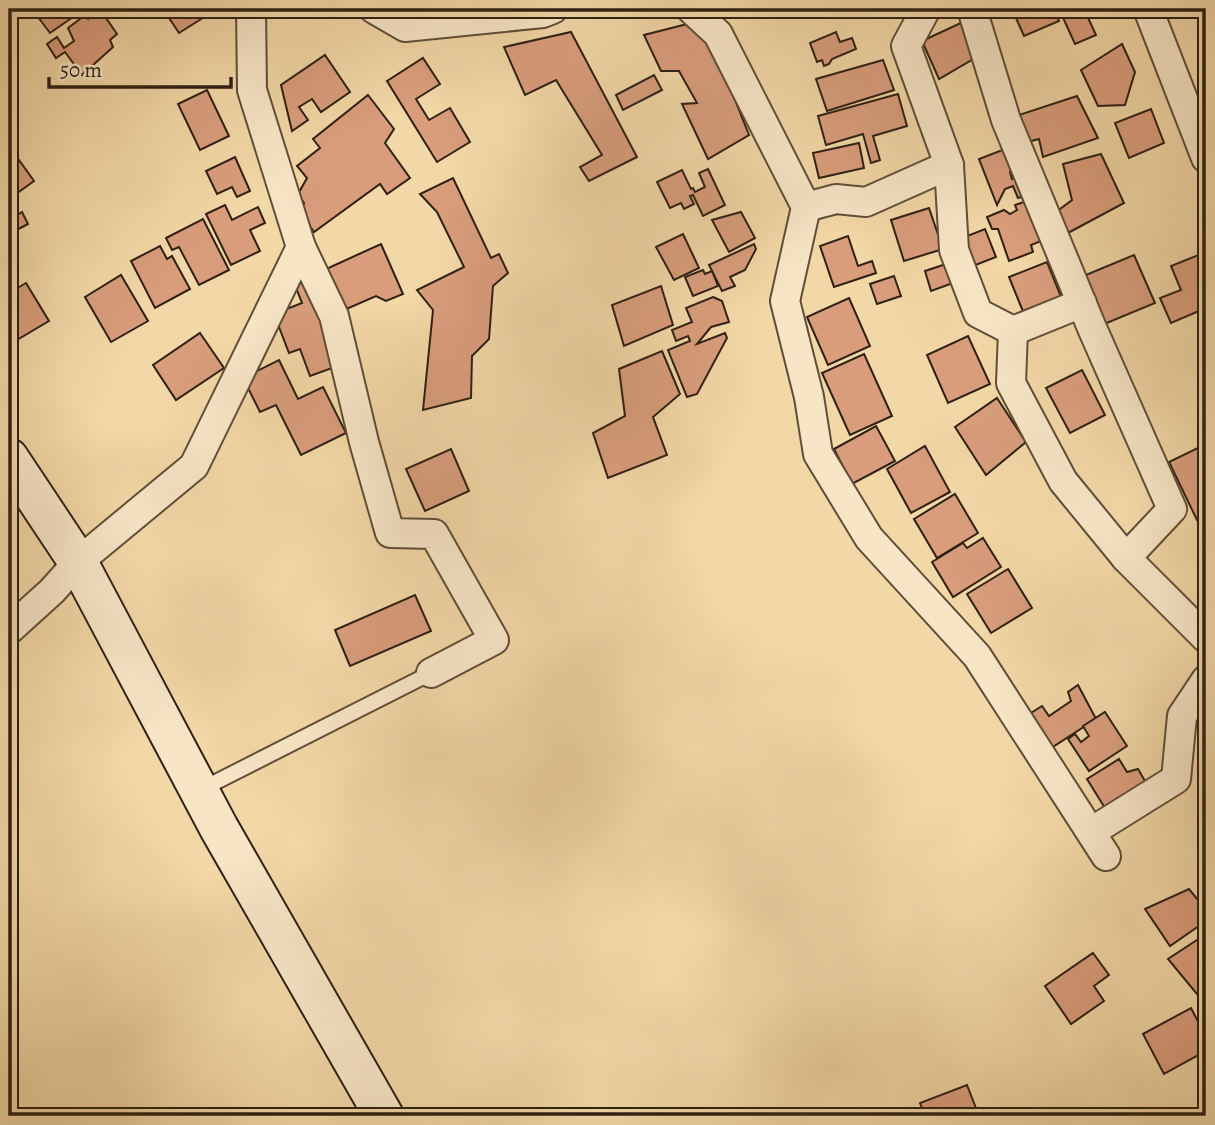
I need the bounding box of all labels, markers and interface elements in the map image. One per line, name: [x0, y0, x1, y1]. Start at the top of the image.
scale bar: [49, 46, 231, 90]
text: 50 m: [60, 56, 102, 84]

